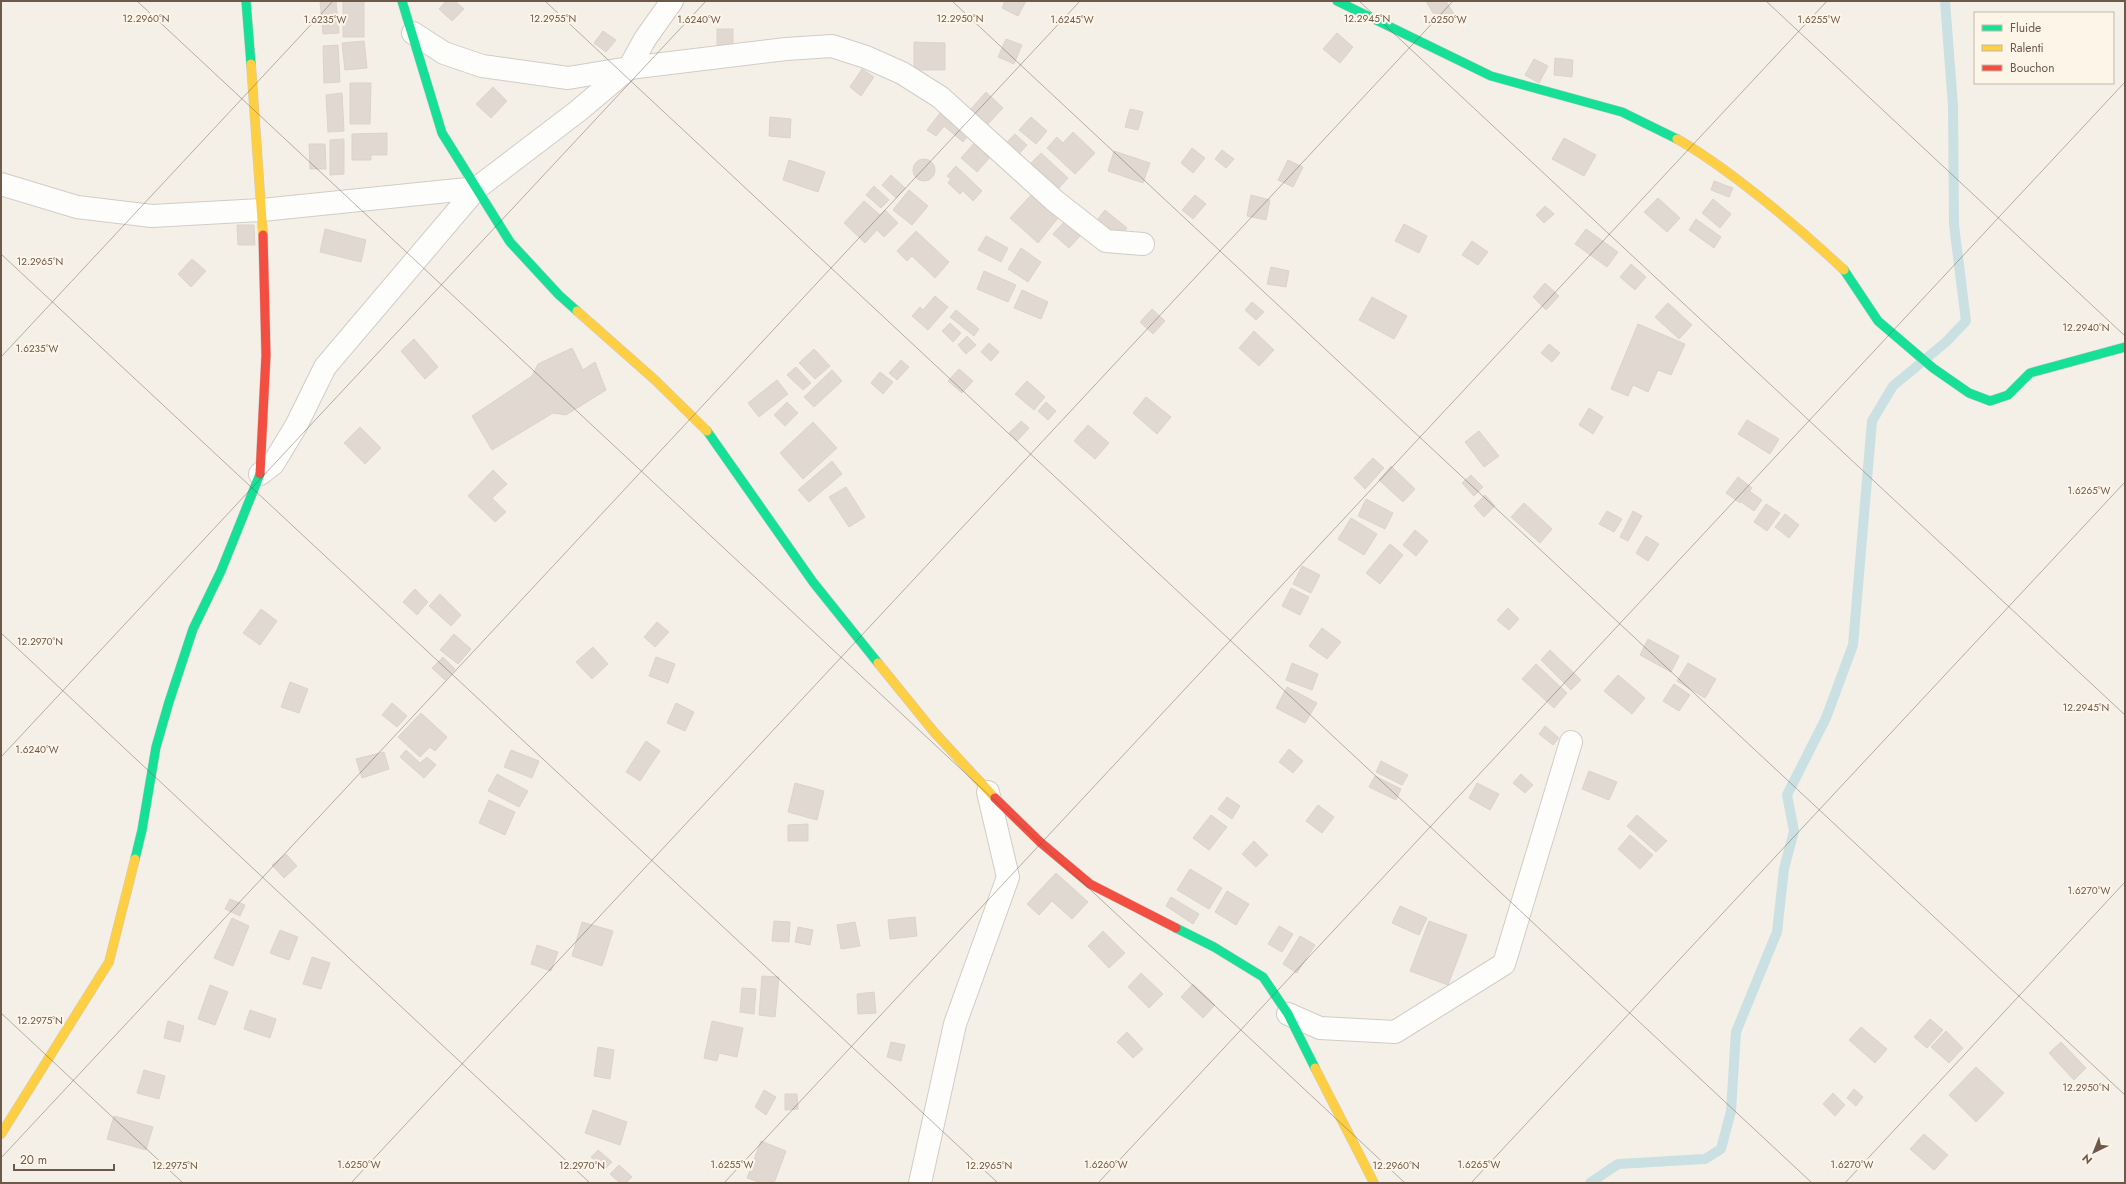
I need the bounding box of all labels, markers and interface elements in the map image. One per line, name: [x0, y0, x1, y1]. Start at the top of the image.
text: 12.2960°N: [123, 11, 169, 26]
text: 12.2955°N: [530, 11, 576, 26]
text: 12.2950°N: [937, 11, 983, 26]
text: 12.2945°N: [1344, 11, 1390, 26]
text: 1.6235°W: [304, 12, 346, 27]
text: 1.6240°W: [677, 12, 721, 27]
text: 1.6245°W: [1050, 12, 1094, 27]
text: 1.6250°W: [1423, 12, 1467, 27]
text: 1.6255°W: [1798, 12, 1841, 27]
legend: [1974, 12, 2114, 84]
text: Fluide: [2010, 19, 2041, 37]
text: Ralenti: [2010, 39, 2044, 57]
text: Bouchon: [2010, 59, 2054, 77]
text: 12.2965°N: [17, 254, 63, 269]
text: 12.2940°N: [2063, 320, 2110, 335]
text: 1.6235°W: [16, 341, 58, 356]
text: 1.6265°W: [2067, 483, 2111, 498]
text: 12.2970°N: [17, 634, 63, 649]
text: 12.2945°N: [2063, 700, 2109, 715]
text: 1.6240°W: [15, 742, 59, 757]
text: 1.6270°W: [2068, 883, 2111, 898]
text: 12.2975°N: [17, 1013, 63, 1028]
text: 12.2950°N: [2063, 1080, 2109, 1095]
north arrow: [2074, 1132, 2114, 1172]
scale bar: [14, 1146, 114, 1172]
text: N: [2079, 1150, 2096, 1168]
text: 20 m: [20, 1151, 47, 1169]
text: 1.6250°W: [337, 1157, 381, 1172]
text: 1.6255°W: [711, 1157, 754, 1172]
text: 1.6260°W: [1084, 1157, 1128, 1172]
text: 1.6265°W: [1457, 1157, 1501, 1172]
text: 1.6270°W: [1831, 1157, 1874, 1172]
text: 12.2975°N: [152, 1158, 198, 1173]
text: 12.2970°N: [559, 1158, 605, 1173]
text: 12.2965°N: [966, 1158, 1012, 1173]
text: 12.2960°N: [1373, 1158, 1419, 1173]

